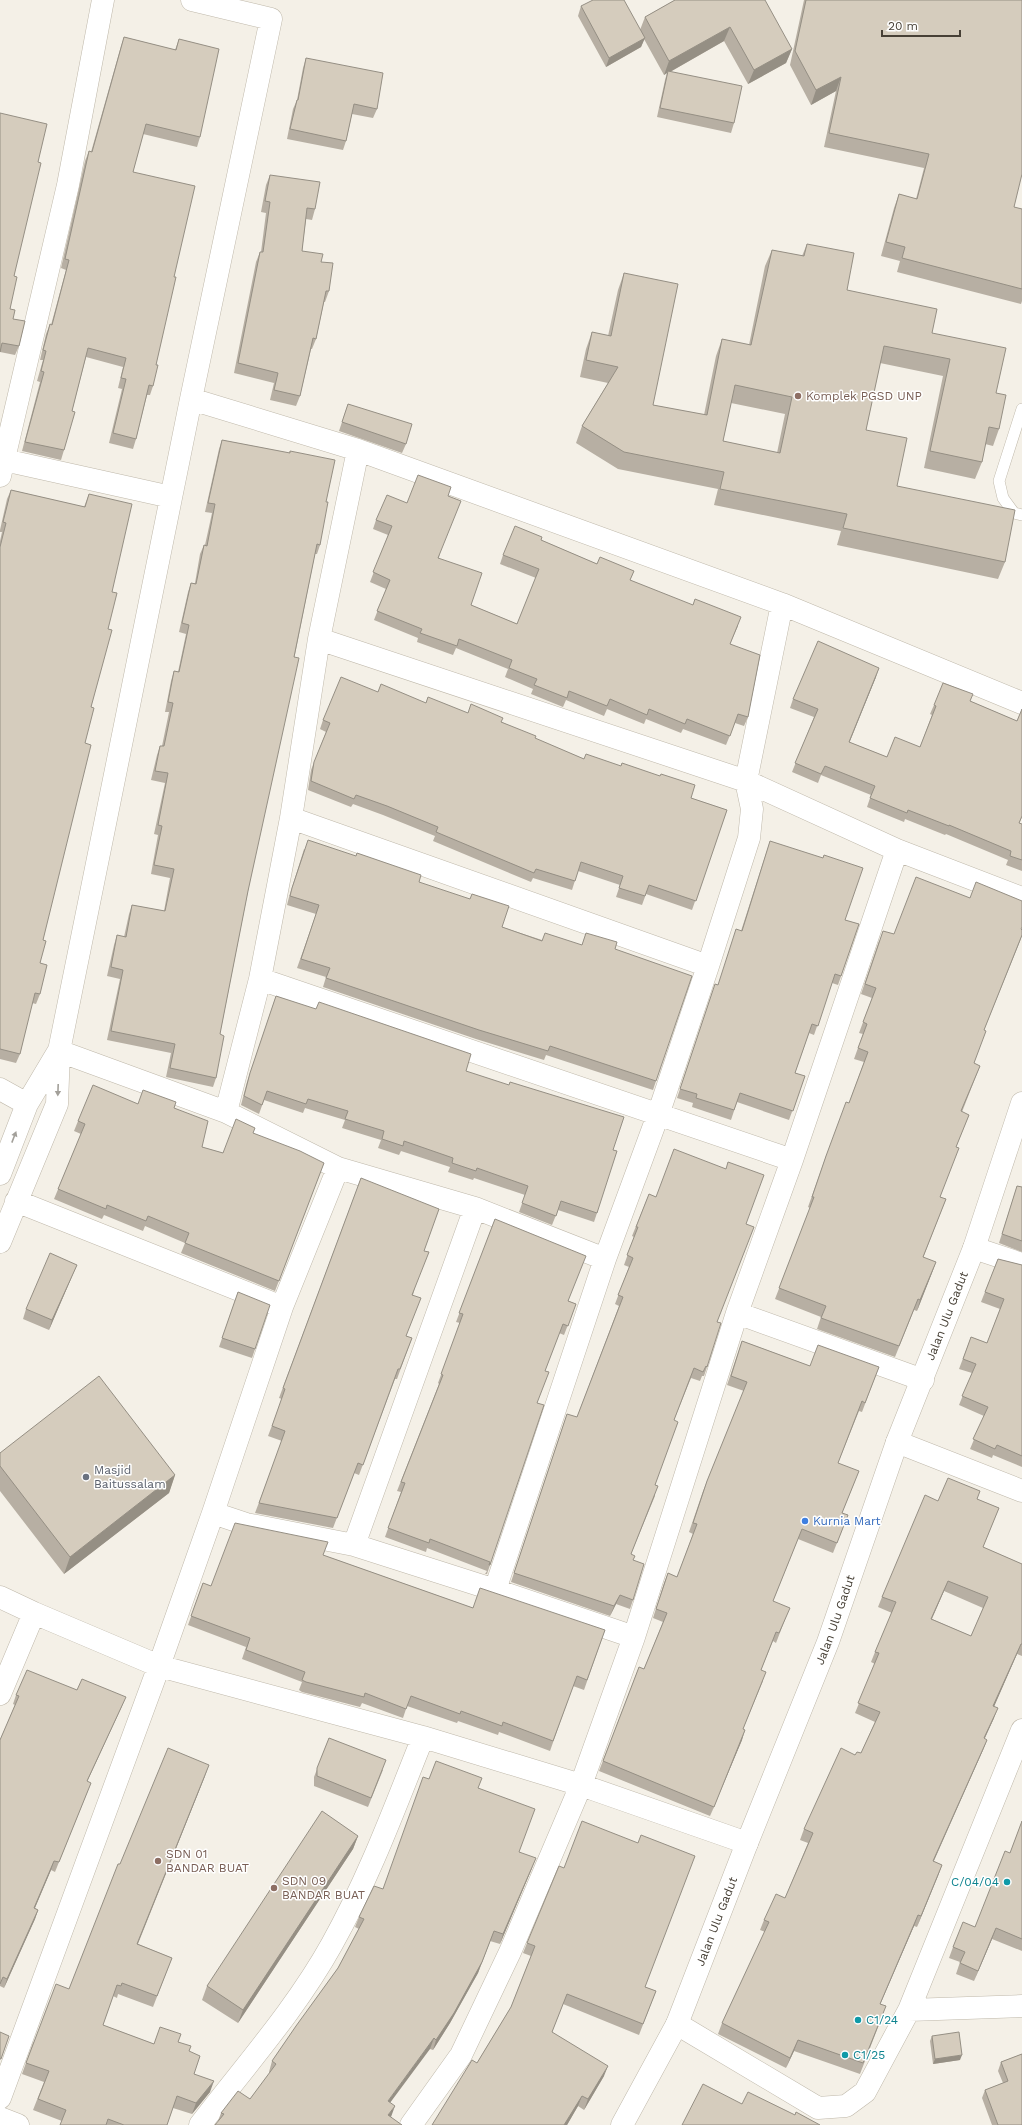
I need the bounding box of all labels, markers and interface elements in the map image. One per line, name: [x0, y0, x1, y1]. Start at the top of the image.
scale bar: [882, 12, 960, 38]
text: 20 m: [888, 19, 918, 33]
place label: Komplek PGSD UNP: [806, 389, 922, 403]
marker: Komplek PGSD UNP: [793, 391, 803, 401]
one-way arrow: [55, 1084, 61, 1097]
one-way arrow: [11, 1131, 17, 1143]
street label: Jalan Ulu Gadut: [923, 1269, 971, 1362]
place label: Masjid Baitussalam: [94, 1463, 166, 1491]
marker: Masjid Baitussalam: [81, 1472, 91, 1482]
place label: Kurnia Mart: [813, 1514, 881, 1528]
marker: Kurnia Mart: [800, 1516, 810, 1526]
street label: Jalan Ulu Gadut: [813, 1573, 858, 1667]
place label: SDN 01 BANDAR BUAT: [166, 1847, 249, 1875]
marker: SDN 01 BANDAR BUAT: [153, 1856, 163, 1866]
place label: SDN 09 BANDAR BUAT: [282, 1874, 365, 1902]
street label: Jalan Ulu Gadut: [693, 1875, 740, 1968]
place label: C/04/04: [951, 1875, 999, 1889]
marker: C/04/04: [1002, 1877, 1012, 1887]
marker: SDN 09 BANDAR BUAT: [269, 1883, 279, 1893]
place label: C1/24: [866, 2013, 898, 2027]
marker: C1/24: [853, 2015, 863, 2025]
place label: C1/25: [853, 2048, 885, 2062]
marker: C1/25: [840, 2050, 850, 2060]

